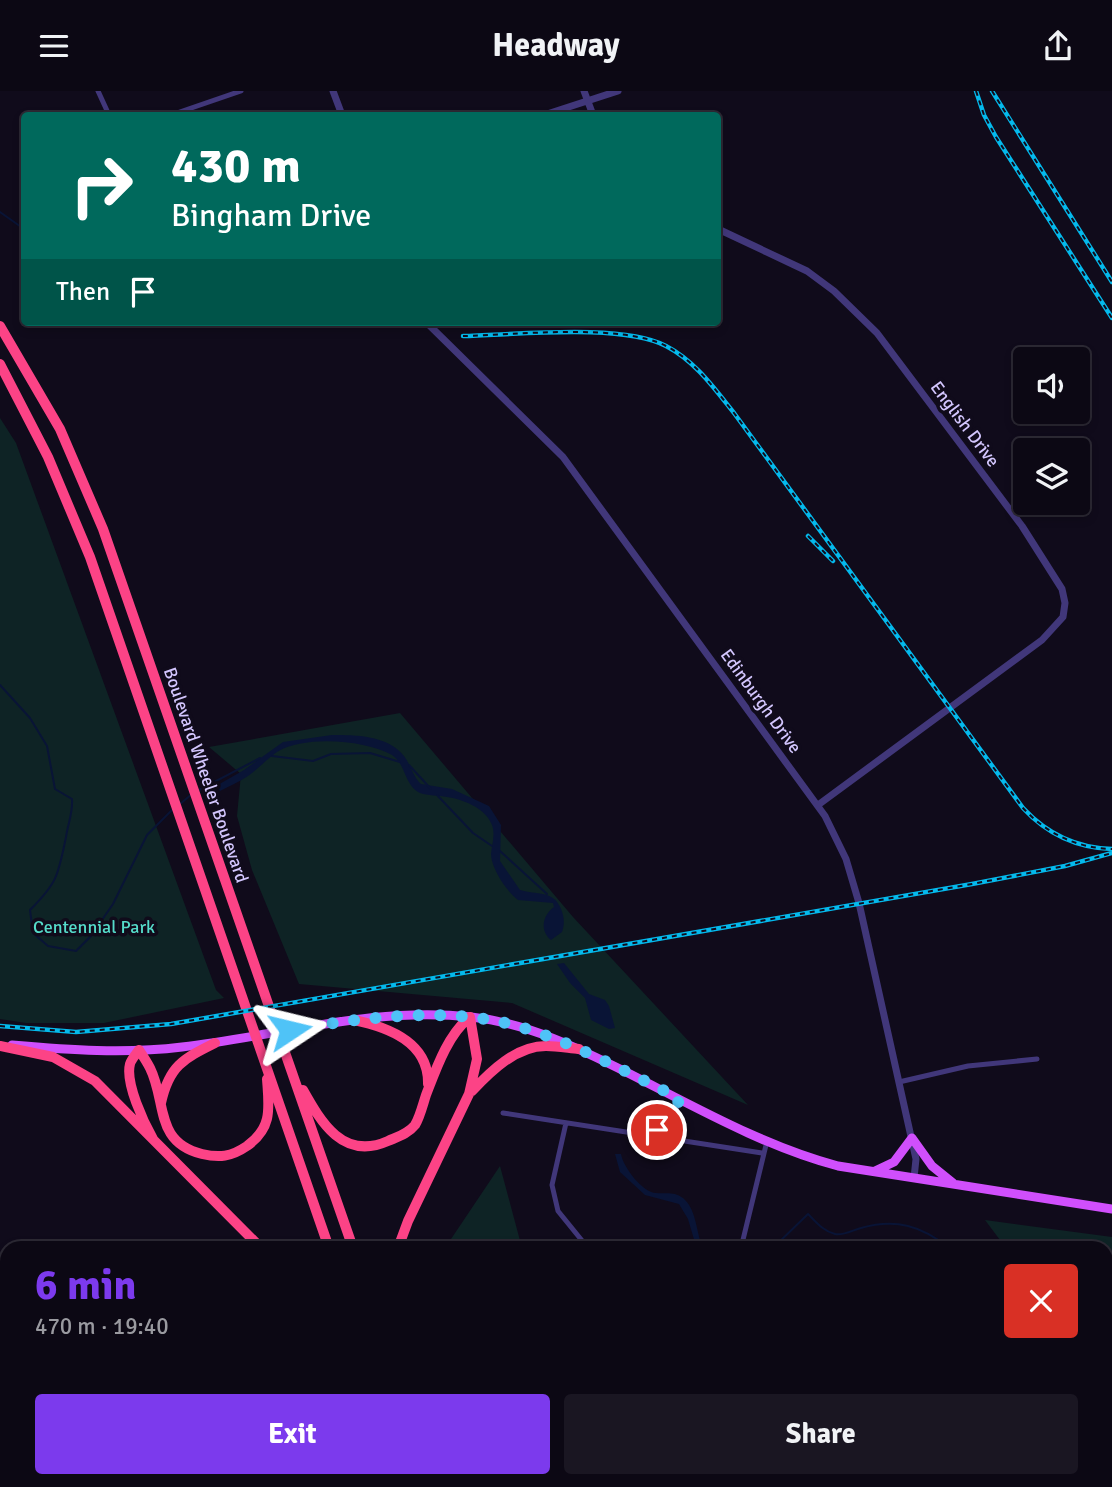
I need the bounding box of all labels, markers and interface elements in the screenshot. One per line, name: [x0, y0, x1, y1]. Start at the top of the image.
text: Headway: [492, 26, 620, 65]
icon: menu: [35, 27, 73, 65]
icon: share: [1039, 27, 1077, 65]
text: 430 m: [171, 136, 301, 196]
icon: right: [56, 140, 147, 231]
text: Bingham Drive: [171, 196, 371, 235]
icon: arrive: [124, 273, 162, 311]
text: Then: [56, 276, 110, 308]
map controls: [1013, 347, 1090, 515]
button: sound: [1013, 347, 1090, 424]
street label: English Drive: [926, 377, 1004, 471]
button: layers: [1013, 438, 1090, 515]
street label: Edinburgh Drive: [716, 645, 806, 757]
street label: Boulevard Wheeler Boulevard: [159, 664, 253, 886]
park label: Centennial Park: [33, 916, 155, 938]
position arrow: [253, 993, 327, 1067]
pin: [627, 1100, 687, 1160]
icon: arrive: [638, 1111, 676, 1149]
text: 6 min: [35, 1260, 136, 1311]
button: close: [1004, 1264, 1078, 1338]
text: 470 m · 19:40: [35, 1312, 169, 1341]
button: Exit: [35, 1394, 550, 1474]
button: Share: [564, 1394, 1078, 1474]

